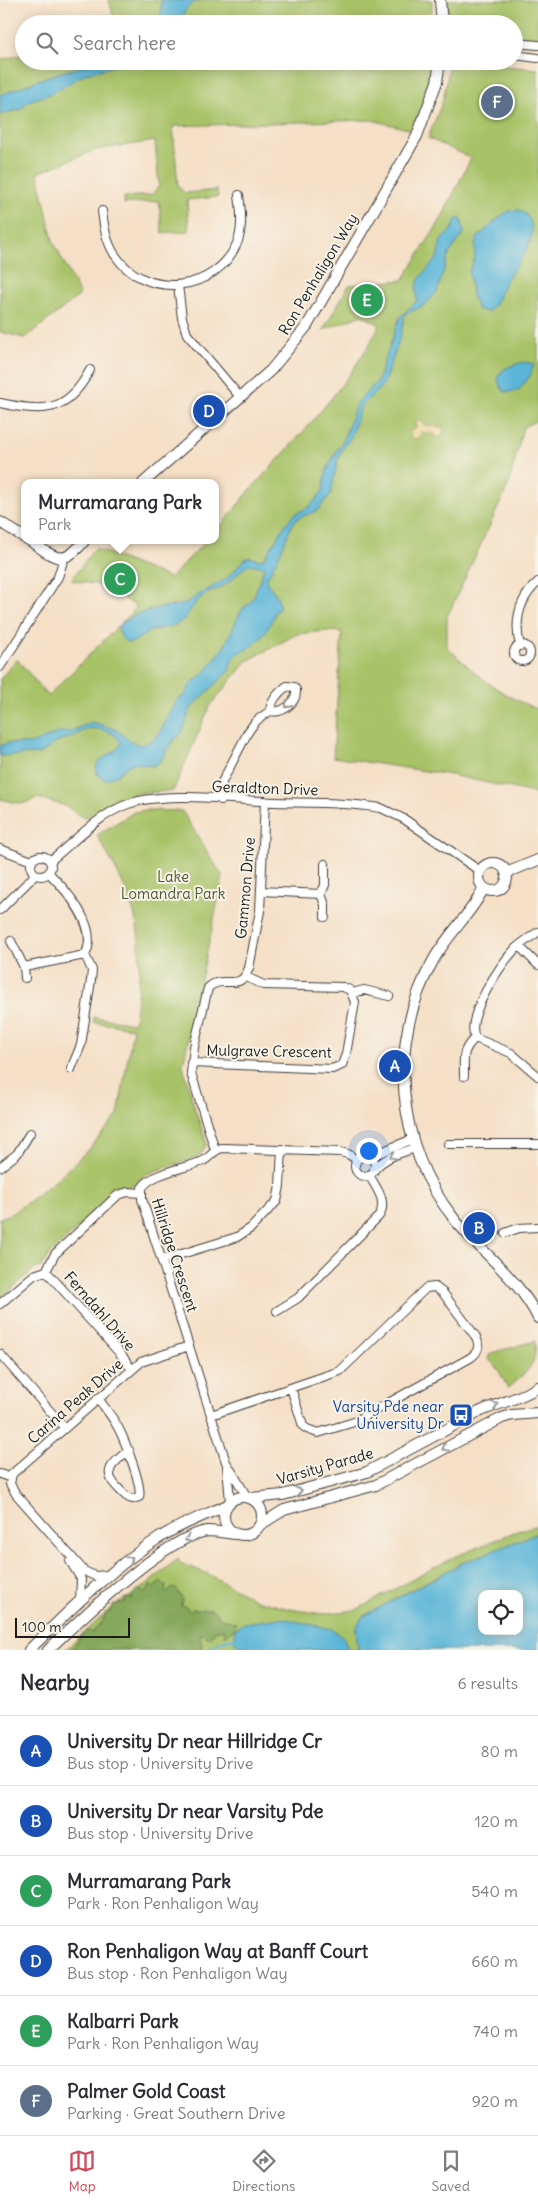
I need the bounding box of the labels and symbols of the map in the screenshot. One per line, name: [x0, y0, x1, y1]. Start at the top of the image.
pin: F: [481, 83, 513, 121]
street label: Ron Penhaligon Way: [274, 210, 362, 338]
pin: E: [351, 281, 383, 319]
pin: D: [193, 392, 225, 430]
pin: C: [104, 560, 136, 598]
one-way arrow: [285, 699, 294, 708]
street label: Geraldton Drive: [211, 777, 319, 799]
street label: Gammon Drive: [231, 836, 259, 940]
park label: Lake Lomandra Park: [121, 867, 226, 903]
street label: Mulgrave Crescent: [206, 1040, 332, 1062]
pin: A: [379, 1047, 411, 1085]
your location: [356, 1138, 382, 1164]
one-way arrow: [389, 1150, 398, 1161]
street label: Hillridge Crescent: [148, 1196, 202, 1314]
pin: B: [463, 1209, 495, 1247]
street label: Ferndahl Drive: [60, 1267, 140, 1355]
street label: Carina Peak Drive: [23, 1354, 127, 1448]
place label: Varsity Pde near University Dr: [333, 1397, 444, 1433]
one-way arrow: [490, 1401, 499, 1411]
bus stop icon: Varsity Pde near University Dr: [448, 1402, 474, 1428]
one-way arrow: [441, 1442, 450, 1452]
street label: Varsity Parade: [275, 1443, 375, 1489]
one-way arrow: [295, 1486, 304, 1497]
one-way arrow: [184, 1532, 193, 1543]
one-way arrow: [125, 1556, 134, 1565]
scale bar: [15, 1615, 130, 1638]

